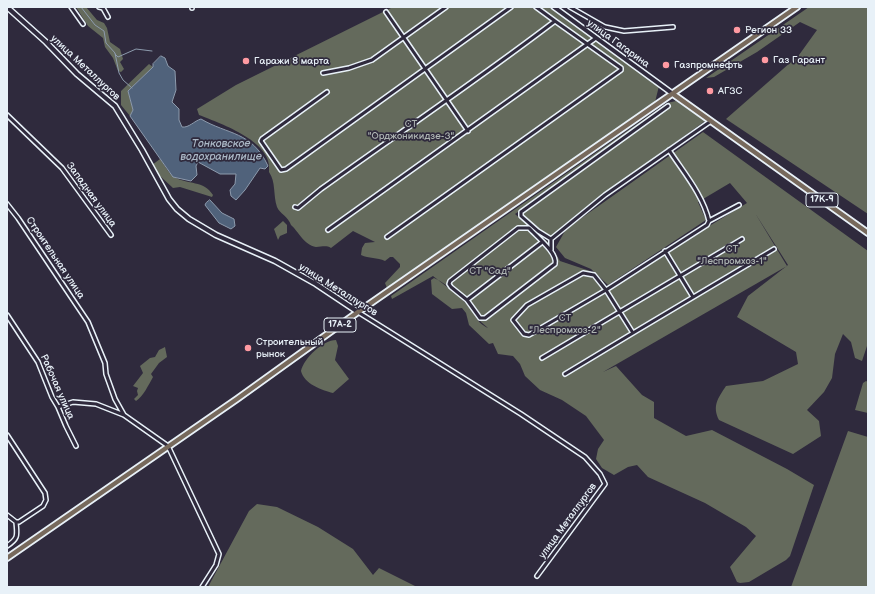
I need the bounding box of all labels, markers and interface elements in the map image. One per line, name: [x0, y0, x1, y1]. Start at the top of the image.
street label: улица Гагарина: [584, 17, 652, 71]
place label: Регион 33: [745, 24, 792, 36]
marker: Регион 33: [732, 25, 742, 35]
street label: улица Металлургов: [48, 33, 122, 103]
place label: Газ Гарант: [773, 54, 825, 66]
place label: Гаражи 8 марта: [254, 55, 329, 67]
marker: Газ Гарант: [760, 55, 770, 65]
marker: Гаражи 8 марта: [241, 56, 251, 66]
place label: Газпромнефть: [674, 59, 742, 71]
marker: Газпромнефть: [661, 60, 671, 70]
place label: АГЗС: [718, 85, 742, 97]
marker: АГЗС: [705, 86, 715, 96]
park label: СТ "Орджоникидзе-3": [368, 118, 454, 142]
water label: Тонковское водохранилище: [180, 137, 262, 163]
street label: Западная улица: [64, 160, 118, 230]
road number: 17К-9: [806, 193, 838, 207]
street label: Строительная улица: [23, 215, 87, 301]
park label: СТ "Леспромхоз-1": [697, 243, 767, 266]
street label: улица Металлургов: [296, 261, 380, 319]
park label: СТ "Сад": [469, 265, 511, 277]
park label: СТ "Леспромхоз-2": [529, 312, 601, 336]
road number: 17А-2: [324, 318, 356, 332]
place label: Строительный рынок: [256, 336, 323, 360]
marker: Строительный рынок: [243, 343, 253, 353]
street label: Рабочая улица: [37, 353, 77, 421]
street label: улица Металлургов: [537, 481, 599, 561]

